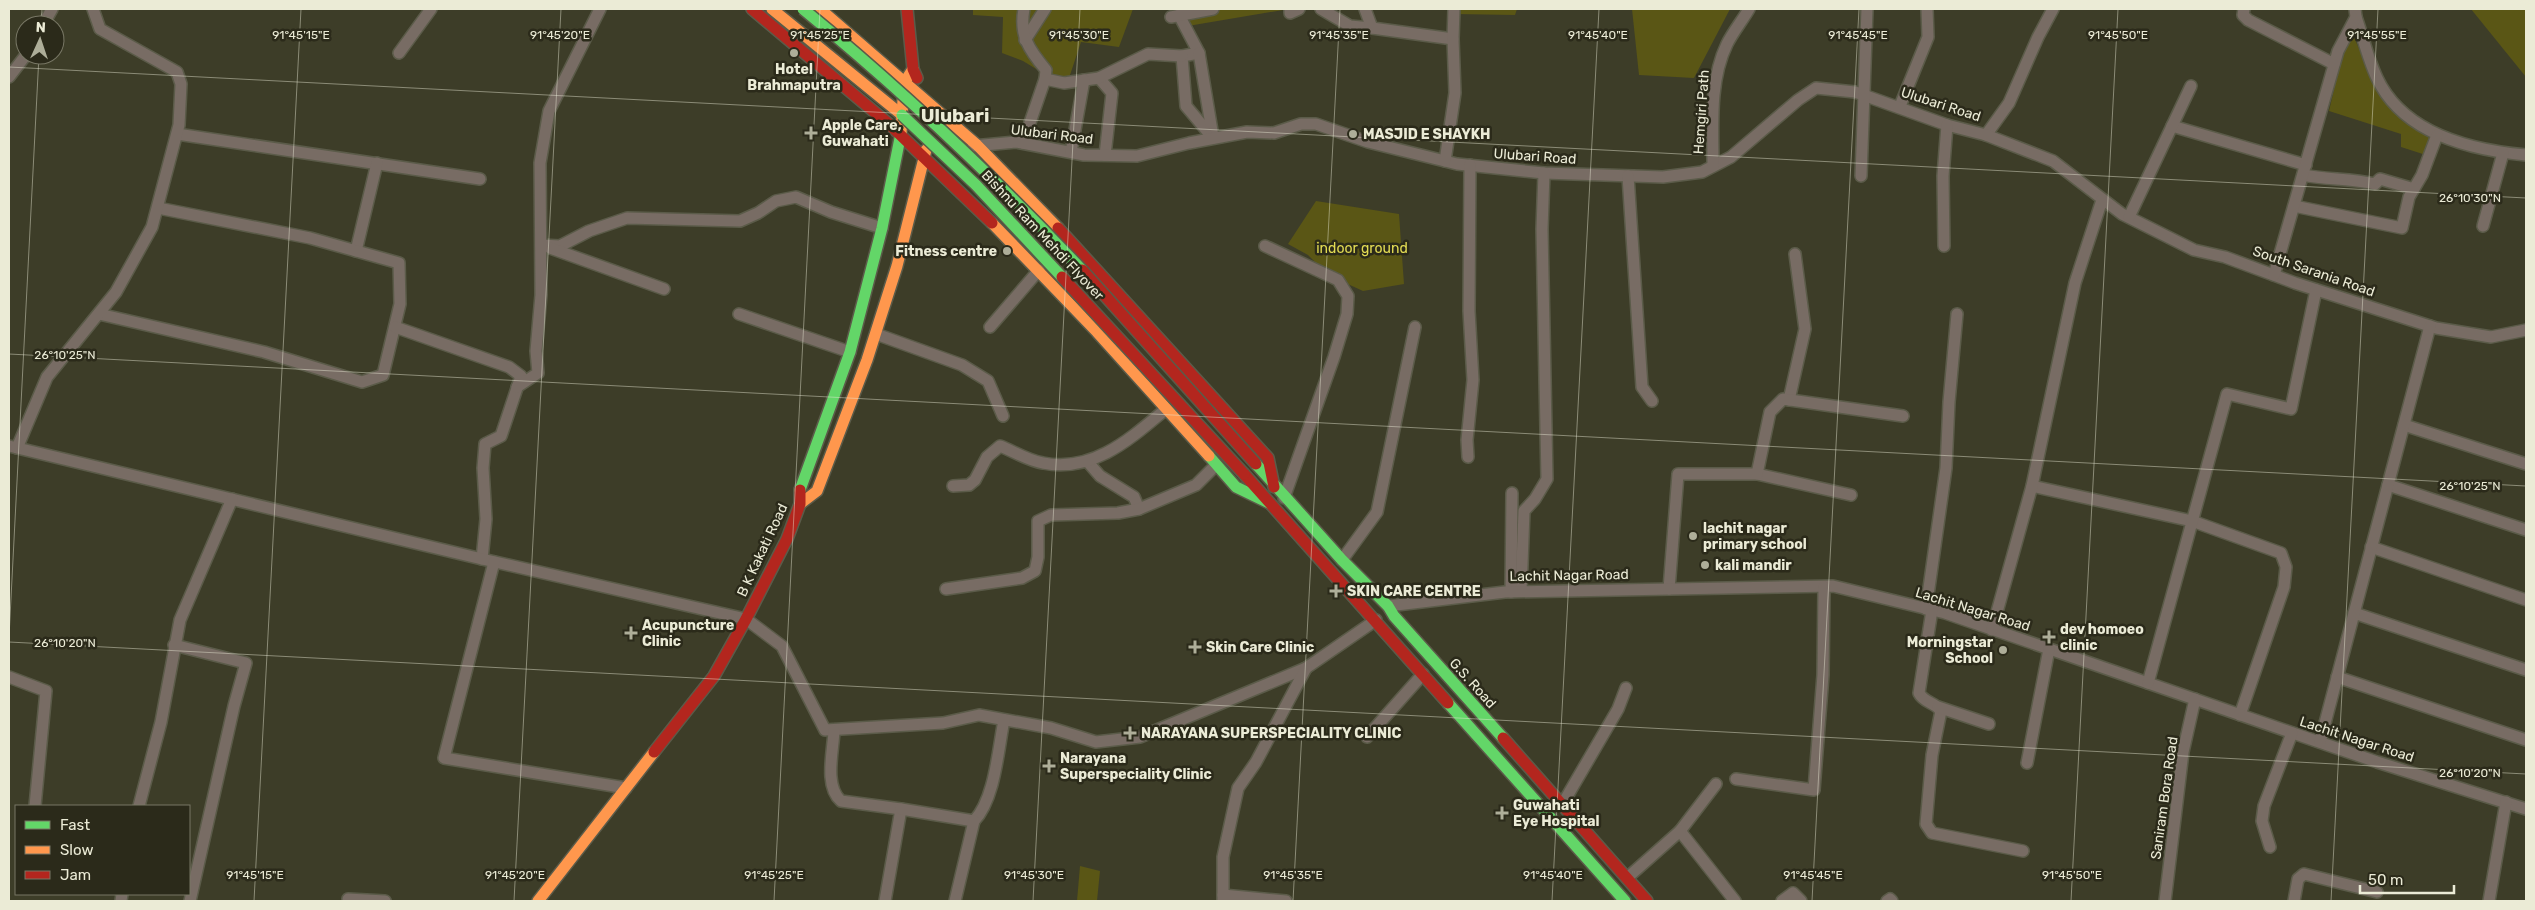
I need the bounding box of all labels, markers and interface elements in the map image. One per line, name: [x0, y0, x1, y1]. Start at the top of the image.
north arrow: [15, 15, 65, 65]
text: N: [35, 19, 46, 36]
text: 91°45'15"E: [272, 28, 330, 42]
text: 91°45'20"E: [530, 28, 590, 42]
text: 91°45'25"E: [790, 28, 850, 42]
text: 91°45'30"E: [1049, 28, 1109, 42]
text: 91°45'35"E: [1309, 28, 1369, 42]
text: 91°45'40"E: [1568, 28, 1628, 42]
text: 91°45'45"E: [1828, 28, 1888, 42]
text: 91°45'50"E: [2088, 28, 2148, 42]
text: 91°45'55"E: [2347, 28, 2407, 42]
marker: Hotel Brahmaputra: [788, 47, 800, 59]
place label: Hotel Brahmaputra: [747, 61, 841, 94]
street label: Hemgiri Path: [1690, 69, 1713, 155]
street label: Ulubari Road: [1899, 84, 1983, 125]
district label: Ulubari: [921, 104, 989, 127]
place label: Apple Care, Guwahati: [822, 117, 902, 150]
street label: Ulubari Road: [1010, 121, 1094, 148]
marker: Apple Care, Guwahati: [804, 126, 818, 140]
place label: MASJID E SHAYKH: [1363, 126, 1490, 143]
marker: MASJID E SHAYKH: [1347, 128, 1359, 140]
street label: Ulubari Road: [1493, 145, 1577, 168]
street label: Bishnu Ram Mehdi Flyover: [978, 167, 1108, 304]
text: 26°10'30"N: [2439, 191, 2501, 205]
park label: indoor ground: [1316, 240, 1408, 257]
place label: Fitness centre: [895, 243, 997, 260]
street label: South Sarania Road: [2250, 243, 2377, 300]
marker: Fitness centre: [1001, 245, 1013, 257]
text: 26°10'25"N: [34, 348, 96, 362]
text: 26°10'25"N: [2439, 479, 2501, 493]
street label: B K Kakati Road: [733, 501, 791, 599]
place label: lachit nagar primary school: [1703, 520, 1807, 553]
marker: lachit nagar primary school: [1687, 530, 1699, 542]
place label: kali mandir: [1715, 557, 1792, 574]
marker: kali mandir: [1699, 559, 1711, 571]
street label: Lachit Nagar Road: [1509, 566, 1629, 585]
place label: SKIN CARE CENTRE: [1347, 583, 1481, 600]
marker: SKIN CARE CENTRE: [1329, 584, 1343, 598]
street label: Lachit Nagar Road: [1913, 584, 2032, 635]
place label: Acupuncture Clinic: [642, 617, 734, 650]
place label: dev homoeo clinic: [2060, 621, 2144, 654]
marker: Acupuncture Clinic: [624, 626, 638, 640]
marker: dev homoeo clinic: [2042, 630, 2056, 644]
place label: Morningstar School: [1907, 634, 1994, 667]
text: 26°10'20"N: [34, 636, 96, 650]
place label: Skin Care Clinic: [1206, 639, 1314, 656]
marker: Skin Care Clinic: [1188, 640, 1202, 654]
marker: Morningstar School: [1997, 644, 2009, 656]
street label: G.S. Road: [1446, 655, 1500, 712]
street label: Lachit Nagar Road: [2297, 713, 2416, 766]
place label: NARAYANA SUPERSPECIALITY CLINIC: [1141, 725, 1401, 742]
marker: NARAYANA SUPERSPECIALITY CLINIC: [1123, 726, 1137, 740]
street label: Saniram Bora Road: [2147, 735, 2182, 861]
place label: Narayana Superspeciality Clinic: [1060, 750, 1212, 783]
marker: Narayana Superspeciality Clinic: [1042, 759, 1056, 773]
text: 26°10'20"N: [2439, 766, 2501, 780]
place label: Guwahati Eye Hospital: [1513, 797, 1600, 830]
legend: [15, 805, 190, 895]
marker: Guwahati Eye Hospital: [1495, 806, 1509, 820]
text: Fast: [60, 816, 90, 834]
text: Slow: [60, 841, 93, 859]
scale bar: [2360, 862, 2454, 894]
text: Jam: [60, 866, 91, 884]
text: 91°45'15"E: [226, 868, 284, 882]
text: 91°45'20"E: [485, 868, 545, 882]
text: 91°45'25"E: [744, 868, 804, 882]
text: 91°45'30"E: [1004, 868, 1064, 882]
text: 91°45'35"E: [1263, 868, 1323, 882]
text: 91°45'40"E: [1523, 868, 1583, 882]
text: 91°45'45"E: [1783, 868, 1843, 882]
text: 91°45'50"E: [2042, 868, 2102, 882]
text: 50 m: [2368, 871, 2403, 889]

